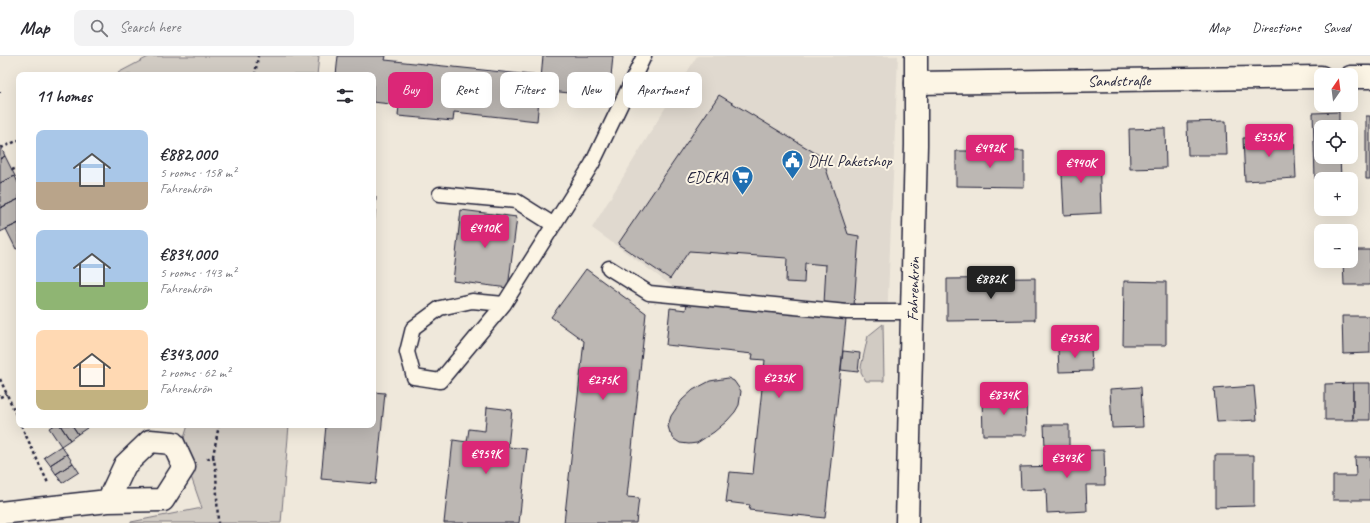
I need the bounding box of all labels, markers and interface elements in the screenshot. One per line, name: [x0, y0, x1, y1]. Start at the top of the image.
search box: [74, 10, 354, 46]
text: Map: [20, 16, 50, 40]
icon: search: [88, 17, 110, 39]
text: Search here: [120, 18, 181, 37]
text: Map: [1209, 19, 1230, 36]
text: Directions: [1252, 19, 1301, 36]
text: Saved: [1323, 19, 1350, 36]
north arrow: [1314, 68, 1358, 112]
map controls: [1314, 68, 1358, 268]
street label: Sandstraße: [1088, 71, 1152, 91]
chip: Buy: [388, 72, 433, 108]
chip: Rent: [441, 72, 492, 108]
chip: Filters: [500, 72, 559, 108]
chip: New: [567, 72, 615, 108]
chip: Apartment: [623, 72, 702, 108]
icon: filters: [334, 85, 356, 107]
text: 11 homes: [36, 86, 92, 107]
button: locate: [1314, 120, 1358, 164]
pin: €355K: [1241, 124, 1297, 158]
text: €355K: [1254, 129, 1284, 145]
pin: €492K: [962, 135, 1018, 169]
text: €492K: [975, 140, 1005, 156]
text: €882,000: [160, 144, 217, 165]
icon: home: [68, 146, 116, 194]
public building icon: DHL Paketshop: [780, 147, 806, 180]
pin: €940K: [1053, 150, 1109, 184]
place label: DHL Paketshop: [808, 151, 893, 171]
text: €940K: [1066, 155, 1096, 171]
supermarket icon: EDEKA: [730, 163, 756, 196]
text: 5 rooms · 158 m²: [160, 165, 236, 181]
place label: EDEKA: [686, 167, 729, 187]
button: +: [1314, 172, 1358, 216]
text: Fahrenkrön: [160, 181, 212, 197]
pin: €410K: [457, 215, 513, 249]
text: €410K: [470, 220, 500, 236]
button: −: [1314, 224, 1358, 268]
text: €834,000: [160, 244, 217, 265]
icon: home: [68, 246, 116, 294]
street label: Fahrenkrön: [903, 256, 924, 321]
text: 5 rooms · 143 m²: [160, 265, 236, 281]
pin: €882K: [963, 266, 1019, 300]
text: €882K: [976, 271, 1006, 287]
text: Fahrenkrön: [160, 281, 212, 297]
pin: €753K: [1047, 325, 1103, 359]
text: €753K: [1060, 330, 1090, 346]
text: €343,000: [160, 344, 217, 365]
icon: home: [68, 346, 116, 394]
text: 2 rooms · 62 m²: [160, 365, 230, 381]
pin: €235K: [751, 365, 807, 399]
pin: €275K: [575, 367, 631, 401]
text: €235K: [764, 370, 794, 386]
text: €275K: [588, 372, 618, 388]
text: Fahrenkrön: [160, 381, 212, 397]
pin: €834K: [976, 382, 1032, 416]
text: €834K: [989, 387, 1019, 403]
pin: €959K: [458, 441, 514, 475]
pin: €343K: [1039, 445, 1095, 479]
text: €959K: [471, 446, 501, 462]
text: €343K: [1052, 450, 1082, 466]

